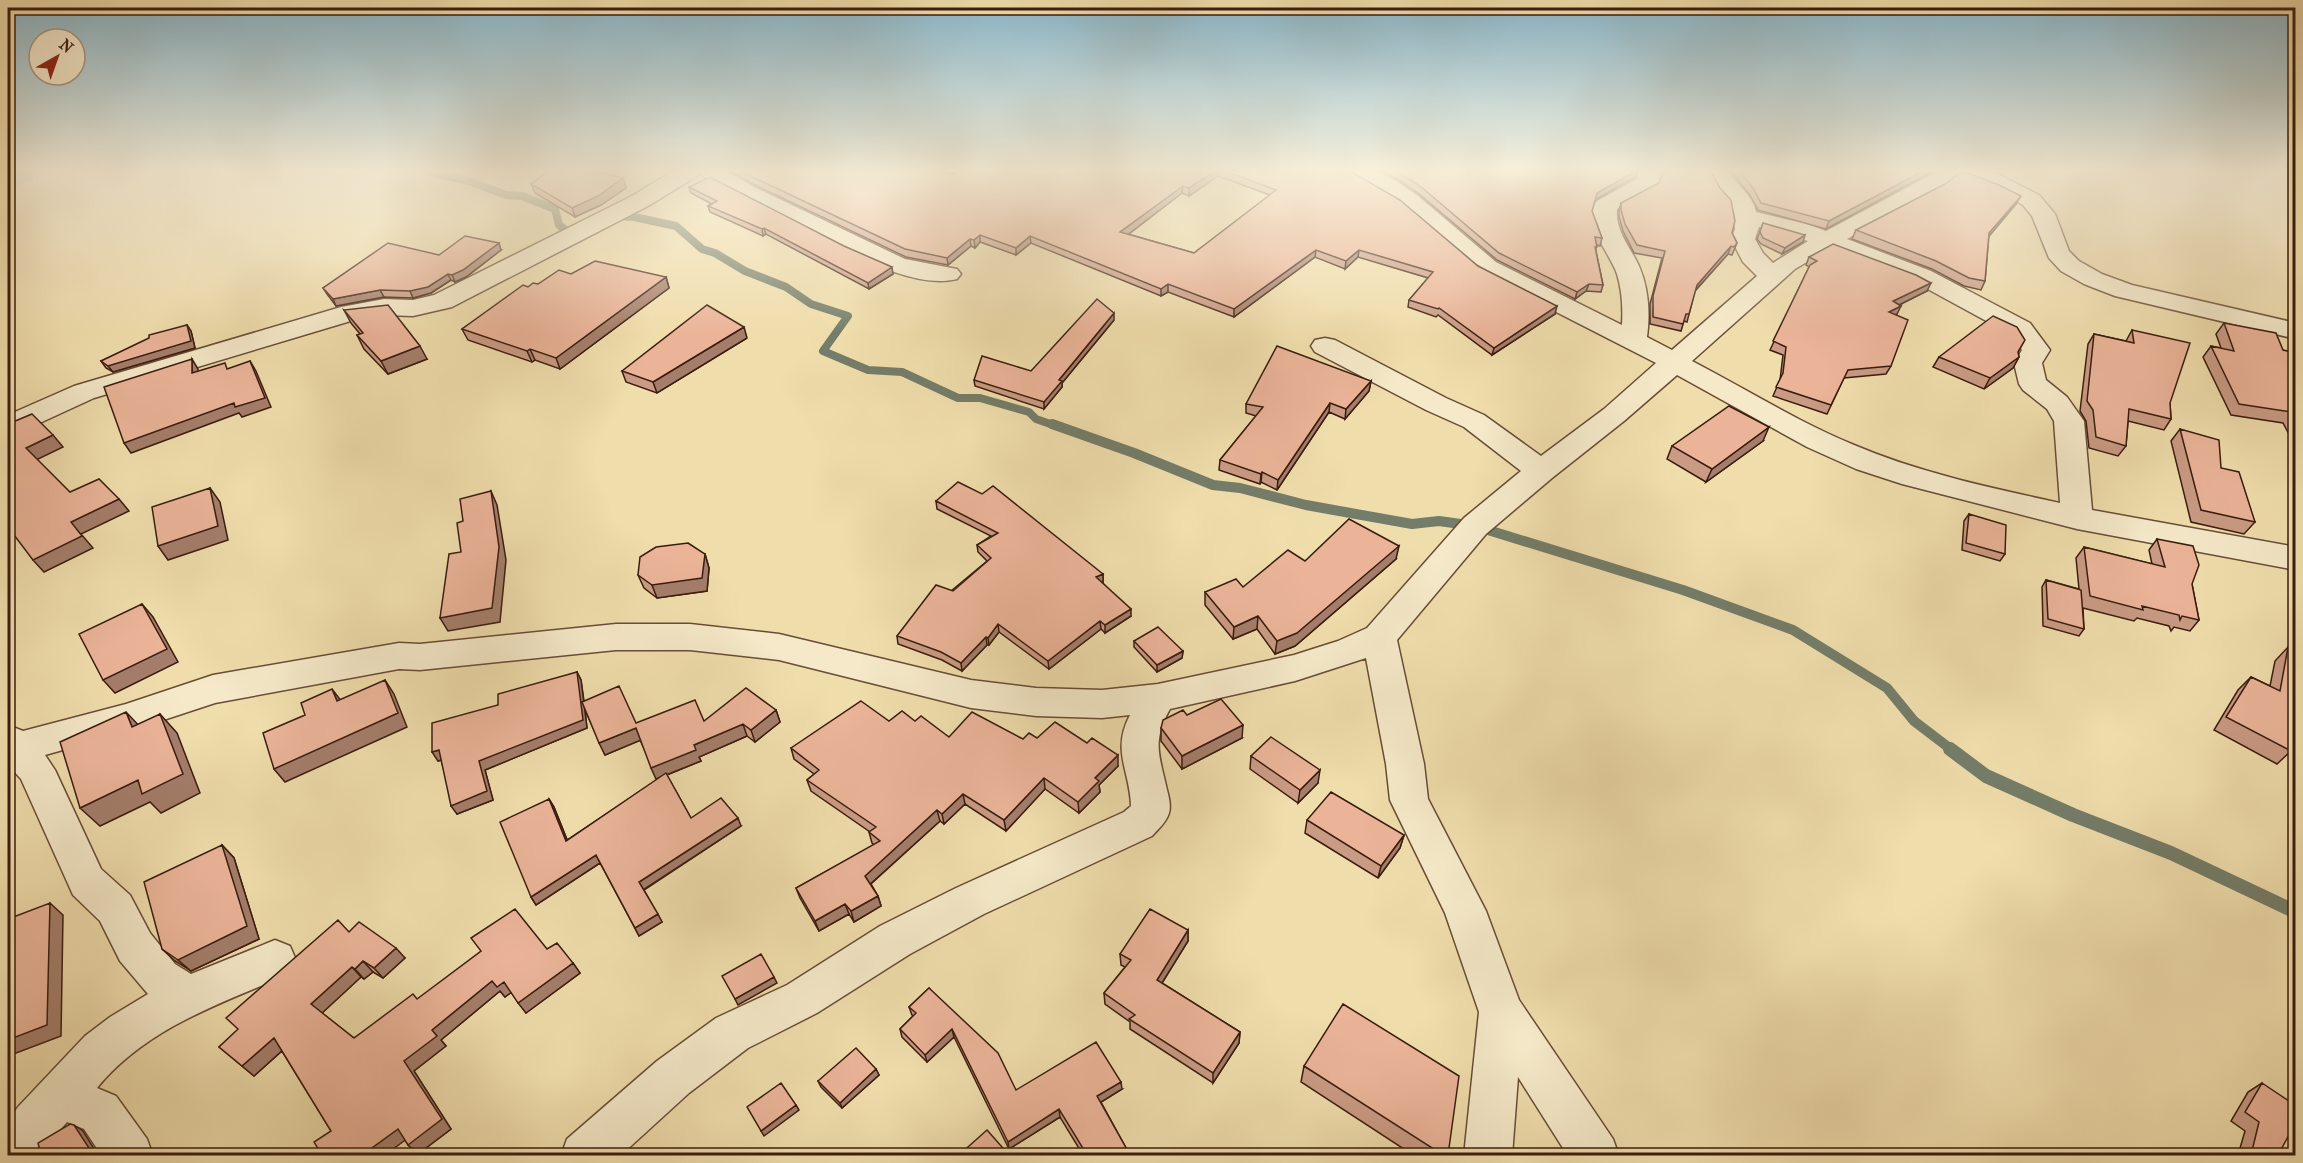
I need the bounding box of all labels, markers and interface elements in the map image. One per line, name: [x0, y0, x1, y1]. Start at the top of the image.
north arrow: [27, 27, 87, 87]
text: N: [56, 35, 78, 58]

